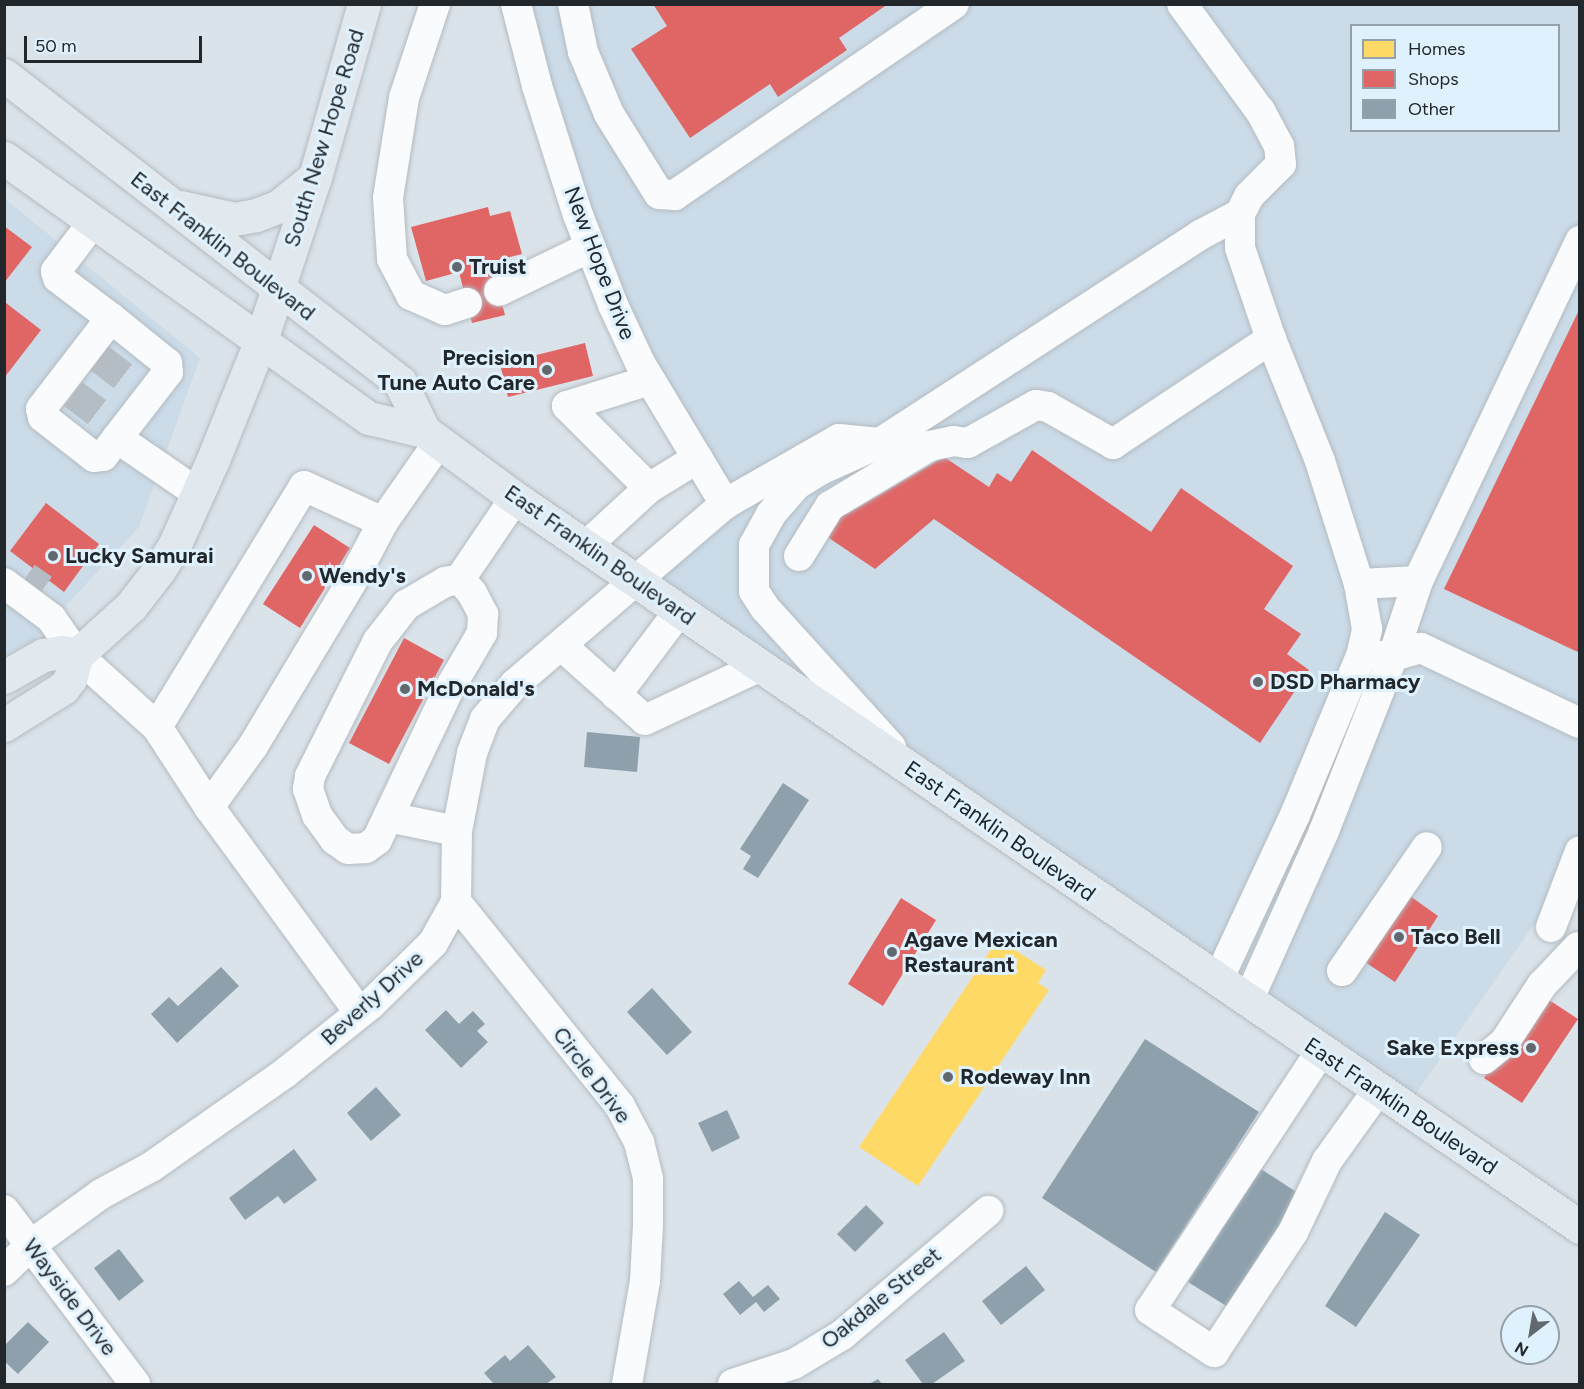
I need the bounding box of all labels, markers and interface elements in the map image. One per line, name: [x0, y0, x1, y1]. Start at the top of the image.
scale bar: [27, 24, 206, 62]
legend: [1350, 24, 1560, 132]
street label: South New Hope Road: [278, 26, 370, 250]
text: 50 m: [35, 35, 77, 57]
text: Homes: [1408, 38, 1466, 60]
text: Shops: [1408, 68, 1459, 90]
text: Other: [1408, 98, 1455, 120]
street label: East Franklin Boulevard: [125, 166, 321, 326]
street label: New Hope Drive: [559, 183, 641, 343]
place label: Truist: [469, 254, 527, 280]
marker: Truist: [450, 260, 464, 274]
place label: Precision Tune Auto Care: [378, 344, 535, 396]
marker: Precision Tune Auto Care: [540, 363, 554, 377]
street label: East Franklin Boulevard: [499, 479, 701, 631]
place label: Lucky Samurai: [65, 543, 214, 569]
marker: Lucky Samurai: [46, 549, 60, 563]
place label: Wendy's: [319, 563, 406, 589]
marker: Wendy's: [300, 569, 314, 583]
place label: DSD Pharmacy: [1270, 669, 1420, 695]
marker: DSD Pharmacy: [1251, 675, 1265, 689]
place label: McDonald's: [417, 676, 534, 702]
marker: McDonald's: [398, 682, 412, 696]
street label: East Franklin Boulevard: [899, 755, 1101, 907]
place label: Taco Bell: [1411, 924, 1501, 950]
place label: Agave Mexican Restaurant: [904, 926, 1058, 978]
marker: Taco Bell: [1392, 930, 1406, 944]
street label: Beverly Drive: [315, 945, 429, 1051]
marker: Agave Mexican Restaurant: [885, 945, 899, 959]
street label: Circle Drive: [547, 1022, 637, 1128]
street label: East Franklin Boulevard: [1300, 1032, 1502, 1180]
place label: Sake Express: [1386, 1035, 1519, 1061]
marker: Sake Express: [1524, 1041, 1538, 1055]
place label: Rodeway Inn: [960, 1064, 1090, 1090]
marker: Rodeway Inn: [941, 1070, 955, 1084]
street label: Wayside Drive: [18, 1233, 122, 1361]
street label: Oakdale Street: [816, 1242, 946, 1354]
north arrow: [1500, 1305, 1560, 1365]
text: N: [1511, 1338, 1532, 1360]

